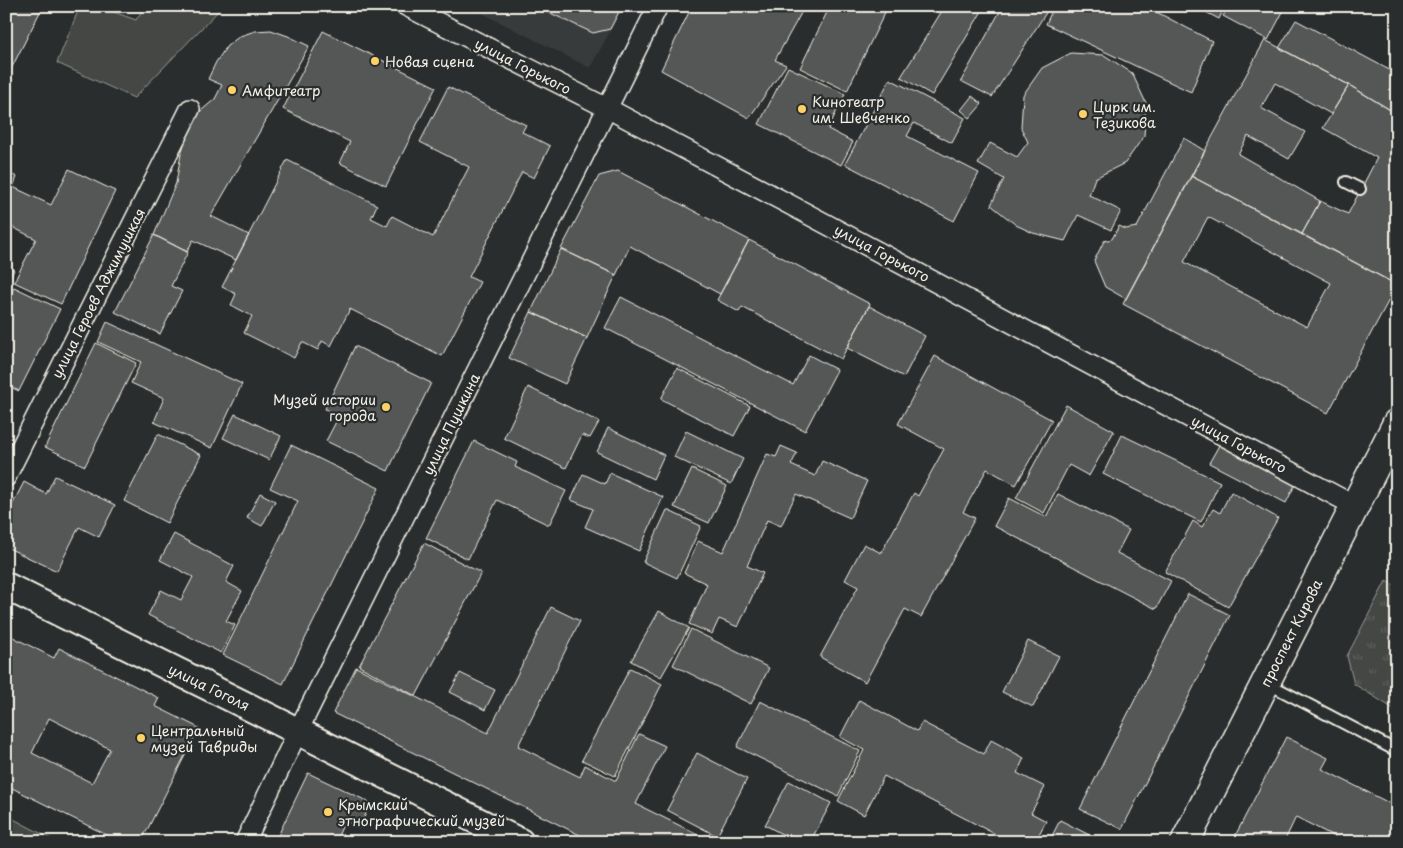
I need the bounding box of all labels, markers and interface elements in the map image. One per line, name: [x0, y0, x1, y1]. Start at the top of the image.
street label: улица Горького: [471, 33, 575, 99]
place label: Новая сцена: [385, 51, 474, 72]
marker: Новая сцена: [369, 55, 381, 67]
place label: Амфитеатр: [242, 80, 320, 101]
marker: Амфитеатр: [226, 84, 238, 96]
place label: Кинотеатр им. Шевченко: [812, 91, 910, 128]
place label: Цирк им. Тезикова: [1093, 96, 1156, 133]
marker: Кинотеатр им. Шевченко: [796, 103, 808, 115]
marker: Цирк им. Тезикова: [1077, 108, 1089, 120]
street label: улица Героев Аджимушкая: [46, 204, 150, 382]
street label: улица Горького: [831, 219, 934, 287]
street label: улица Пушкина: [417, 369, 485, 479]
place label: Музей истории города: [273, 389, 376, 426]
marker: Музей истории города: [380, 401, 392, 413]
street label: улица Горького: [1188, 410, 1291, 478]
street label: проспект Кирова: [1255, 575, 1327, 691]
street label: улица Гоголя: [165, 658, 253, 716]
place label: Центральный музей Тавриды: [151, 720, 257, 757]
marker: Центральный музей Тавриды: [135, 732, 147, 744]
place label: Крымский этнографический музей: [338, 794, 505, 831]
marker: Крымский этнографический музей: [322, 806, 334, 818]

